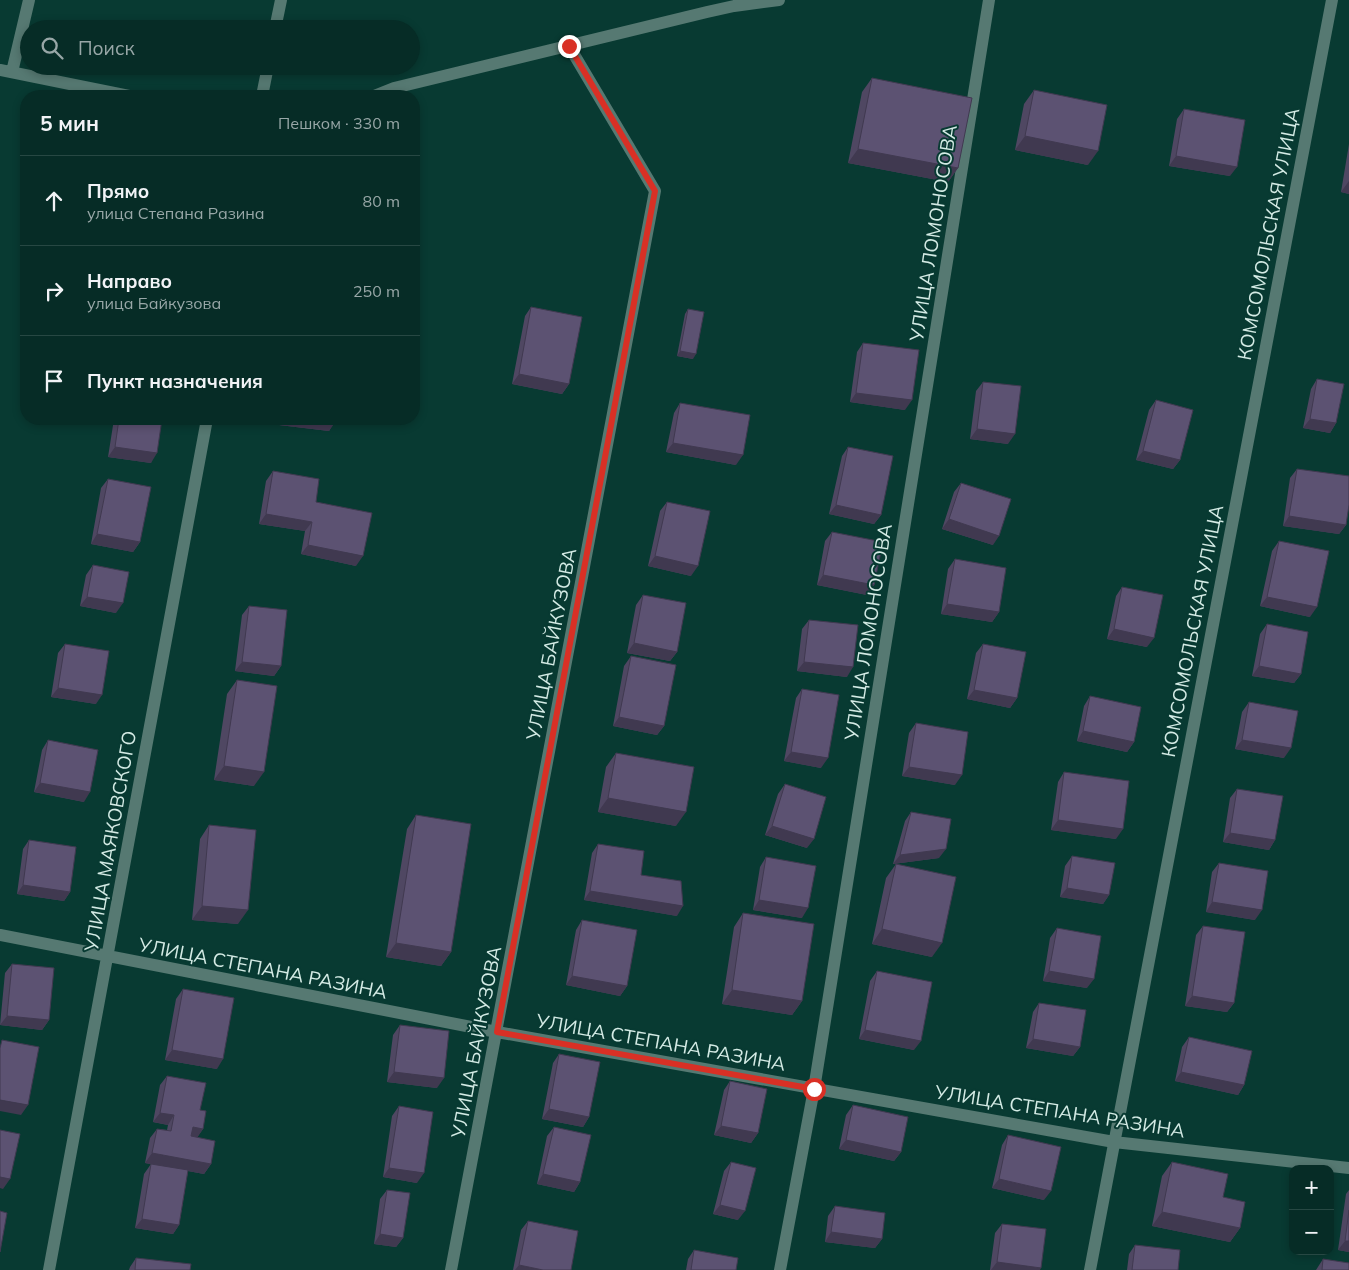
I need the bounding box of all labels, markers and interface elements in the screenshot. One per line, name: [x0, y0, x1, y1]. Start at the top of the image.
search box: [20, 20, 420, 75]
icon: search: [38, 34, 66, 62]
route end: [558, 35, 581, 58]
text: Поиск: [78, 36, 135, 60]
street label: КОМСОМОЛЬСКАЯ УЛИЦА: [1232, 106, 1304, 362]
text: 5 мин: [40, 110, 99, 136]
text: Пешком · 330 m: [278, 113, 400, 133]
street label: УЛИЦА ЛОМОНОСОВА: [904, 123, 962, 344]
text: Прямо: [87, 179, 149, 203]
icon: ahead: [40, 187, 68, 215]
text: 80 m: [363, 191, 400, 211]
text: улица Степана Разина: [87, 203, 265, 223]
text: Направо: [87, 269, 172, 293]
icon: right: [40, 277, 68, 305]
text: 250 m: [353, 281, 400, 301]
text: улица Байкузова: [87, 293, 221, 313]
icon: arrive: [40, 367, 68, 395]
text: Пункт назначения: [87, 369, 263, 393]
street label: КОМСОМОЛЬСКАЯ УЛИЦА: [1156, 503, 1228, 759]
street label: УЛИЦА ЛОМОНОСОВА: [839, 522, 897, 743]
street label: УЛИЦА БАЙКУЗОВА: [520, 546, 581, 743]
street label: УЛИЦА МАЯКОВСКОГО: [79, 729, 141, 954]
street label: УЛИЦА СТЕПАНА РАЗИНА: [136, 932, 389, 1004]
street label: УЛИЦА БАЙКУЗОВА: [445, 944, 506, 1141]
street label: УЛИЦА СТЕПАНА РАЗИНА: [533, 1008, 788, 1076]
route start: [803, 1078, 826, 1101]
street label: УЛИЦА СТЕПАНА РАЗИНА: [932, 1079, 1187, 1143]
map controls: [1289, 1165, 1334, 1255]
button: +: [1289, 1165, 1334, 1210]
button: −: [1289, 1210, 1334, 1255]

